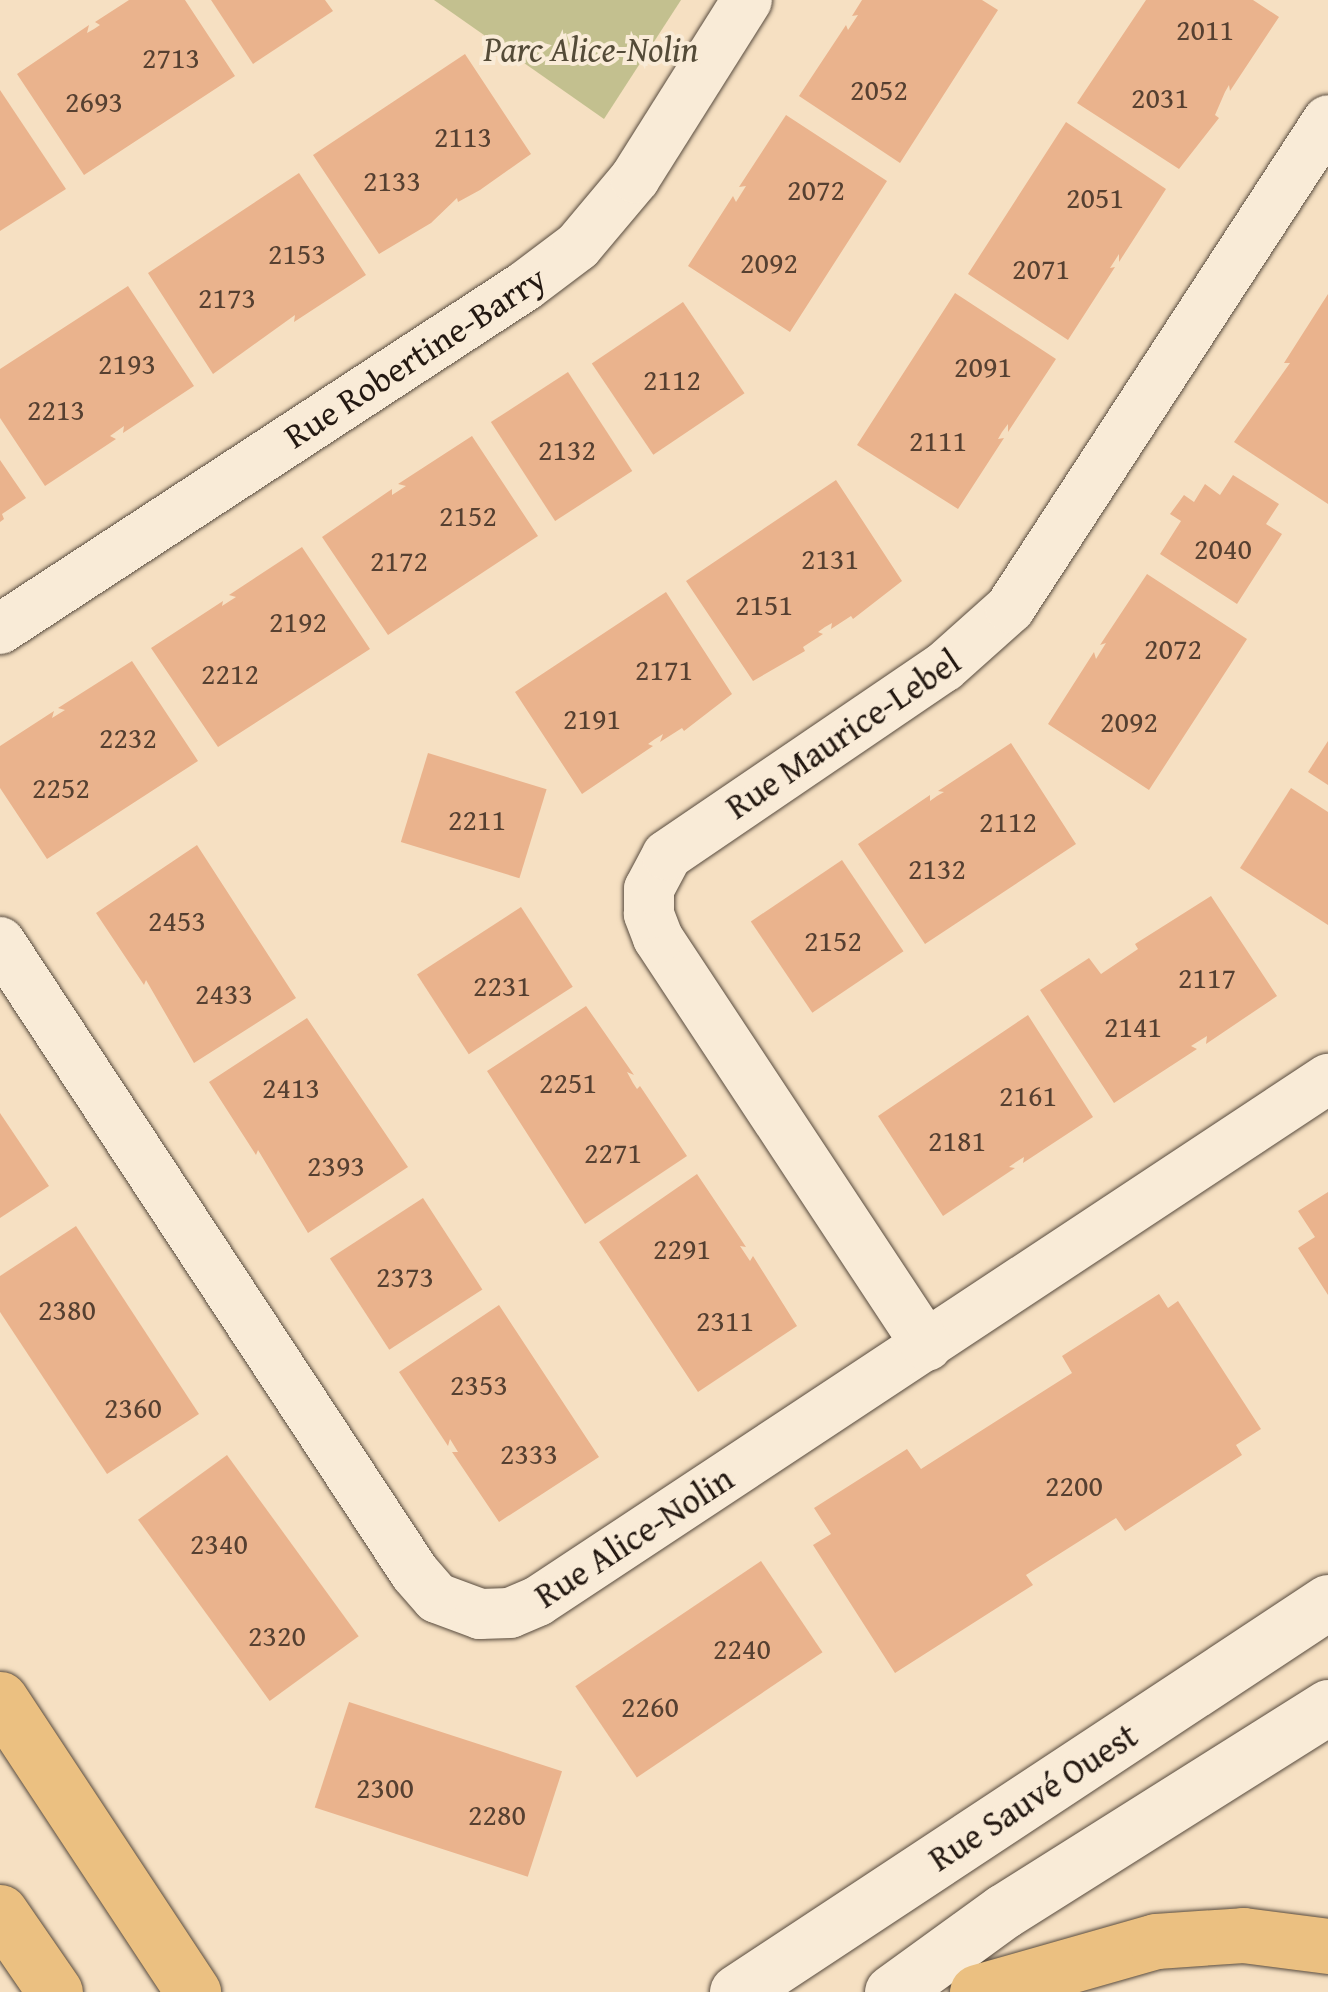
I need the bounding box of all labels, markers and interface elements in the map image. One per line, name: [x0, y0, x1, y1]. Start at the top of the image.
house number: 2011: [1176, 11, 1234, 47]
park label: Parc Alice-Nolin: [484, 28, 698, 70]
house number: 2713: [142, 39, 200, 75]
house number: 2052: [850, 71, 908, 107]
house number: 2031: [1131, 79, 1189, 115]
house number: 2693: [65, 83, 123, 119]
house number: 2113: [434, 118, 492, 154]
house number: 2133: [363, 162, 421, 198]
house number: 2072: [787, 171, 845, 207]
house number: 2051: [1066, 179, 1124, 215]
house number: 2153: [268, 235, 326, 271]
house number: 2092: [740, 244, 798, 280]
house number: 2071: [1012, 250, 1070, 286]
street label: Rue Robertine-Barry: [276, 257, 554, 457]
house number: 2173: [198, 279, 256, 315]
house number: 2193: [98, 345, 156, 381]
house number: 2091: [954, 348, 1012, 384]
house number: 2112: [643, 361, 701, 397]
house number: 2213: [27, 391, 85, 427]
house number: 2111: [909, 422, 967, 458]
house number: 2132: [538, 431, 596, 467]
house number: 2152: [439, 497, 497, 533]
house number: 2040: [1194, 530, 1252, 566]
house number: 2131: [801, 540, 859, 576]
house number: 2172: [370, 542, 428, 578]
house number: 2151: [735, 586, 793, 622]
house number: 2192: [269, 603, 327, 639]
house number: 2072: [1144, 630, 1202, 666]
street label: Rue Maurice-Lebel: [718, 640, 968, 828]
house number: 2171: [635, 651, 693, 687]
house number: 2212: [201, 655, 259, 691]
house number: 2191: [563, 700, 621, 736]
house number: 2092: [1100, 703, 1158, 739]
house number: 2232: [99, 719, 157, 755]
house number: 2252: [32, 769, 90, 805]
house number: 2211: [448, 801, 506, 837]
house number: 2112: [979, 803, 1037, 839]
house number: 2132: [908, 850, 966, 886]
house number: 2453: [148, 902, 206, 938]
house number: 2152: [804, 922, 862, 958]
house number: 2117: [1178, 959, 1236, 995]
house number: 2231: [473, 967, 531, 1003]
house number: 2433: [195, 975, 253, 1011]
house number: 2141: [1104, 1008, 1162, 1044]
house number: 2251: [539, 1064, 597, 1100]
house number: 2413: [262, 1069, 320, 1105]
house number: 2161: [999, 1077, 1057, 1113]
house number: 2181: [928, 1122, 986, 1158]
house number: 2271: [584, 1134, 642, 1170]
house number: 2393: [307, 1147, 365, 1183]
house number: 2291: [653, 1230, 711, 1266]
house number: 2373: [376, 1258, 434, 1294]
house number: 2380: [38, 1291, 96, 1327]
house number: 2311: [696, 1302, 754, 1338]
house number: 2353: [450, 1366, 508, 1402]
house number: 2360: [104, 1389, 162, 1425]
house number: 2333: [500, 1435, 558, 1471]
street label: Rue Alice-Nolin: [527, 1457, 741, 1617]
house number: 2200: [1045, 1467, 1103, 1503]
house number: 2340: [190, 1525, 248, 1561]
house number: 2320: [248, 1617, 306, 1653]
house number: 2240: [713, 1630, 771, 1666]
house number: 2260: [621, 1688, 679, 1724]
street label: Rue Sauvé Ouest: [921, 1714, 1145, 1880]
house number: 2300: [356, 1769, 414, 1805]
house number: 2280: [468, 1796, 526, 1832]

